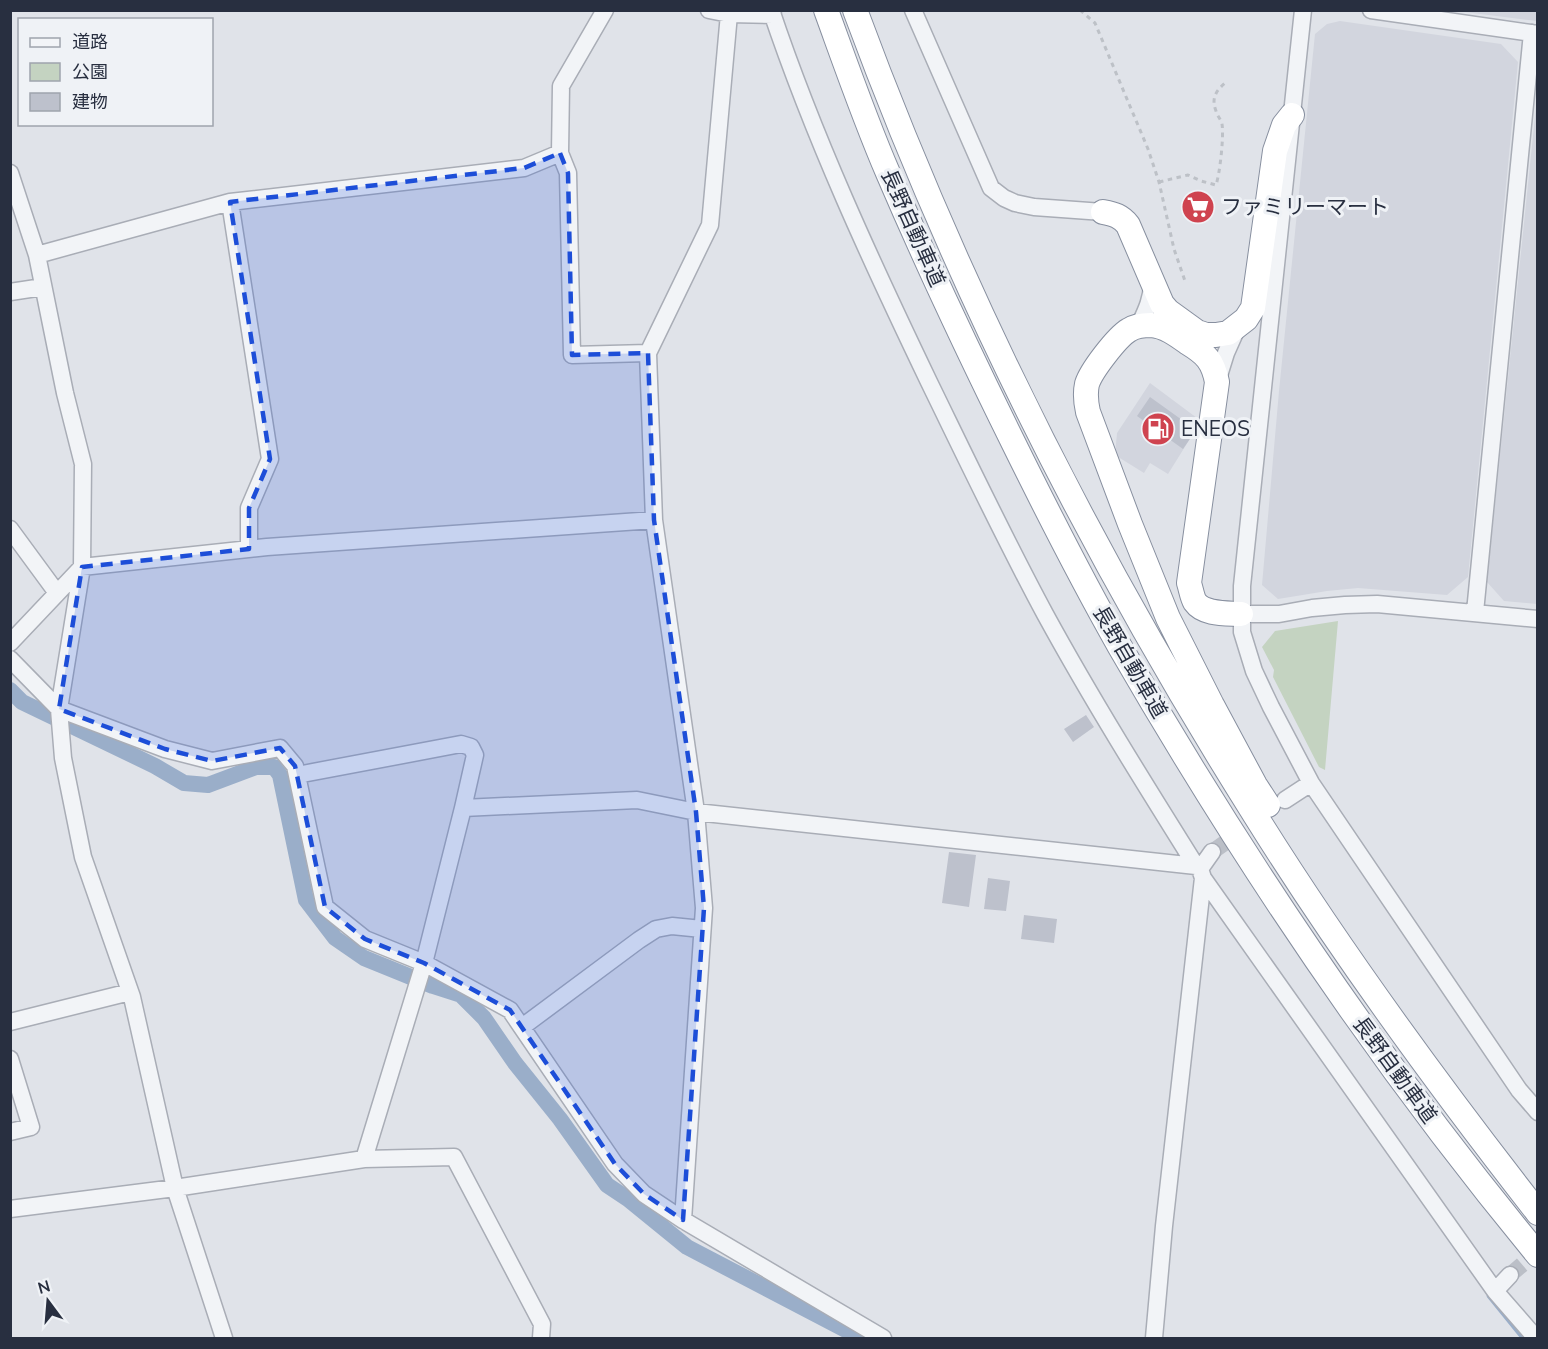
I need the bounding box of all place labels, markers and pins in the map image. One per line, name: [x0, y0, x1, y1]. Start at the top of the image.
supermarket icon: ファミリーマート: [1180, 189, 1216, 225]
place label: ファミリーマート: [1221, 193, 1389, 221]
fuel station icon: ENEOS: [1140, 411, 1176, 447]
place label: ENEOS: [1181, 415, 1250, 443]

